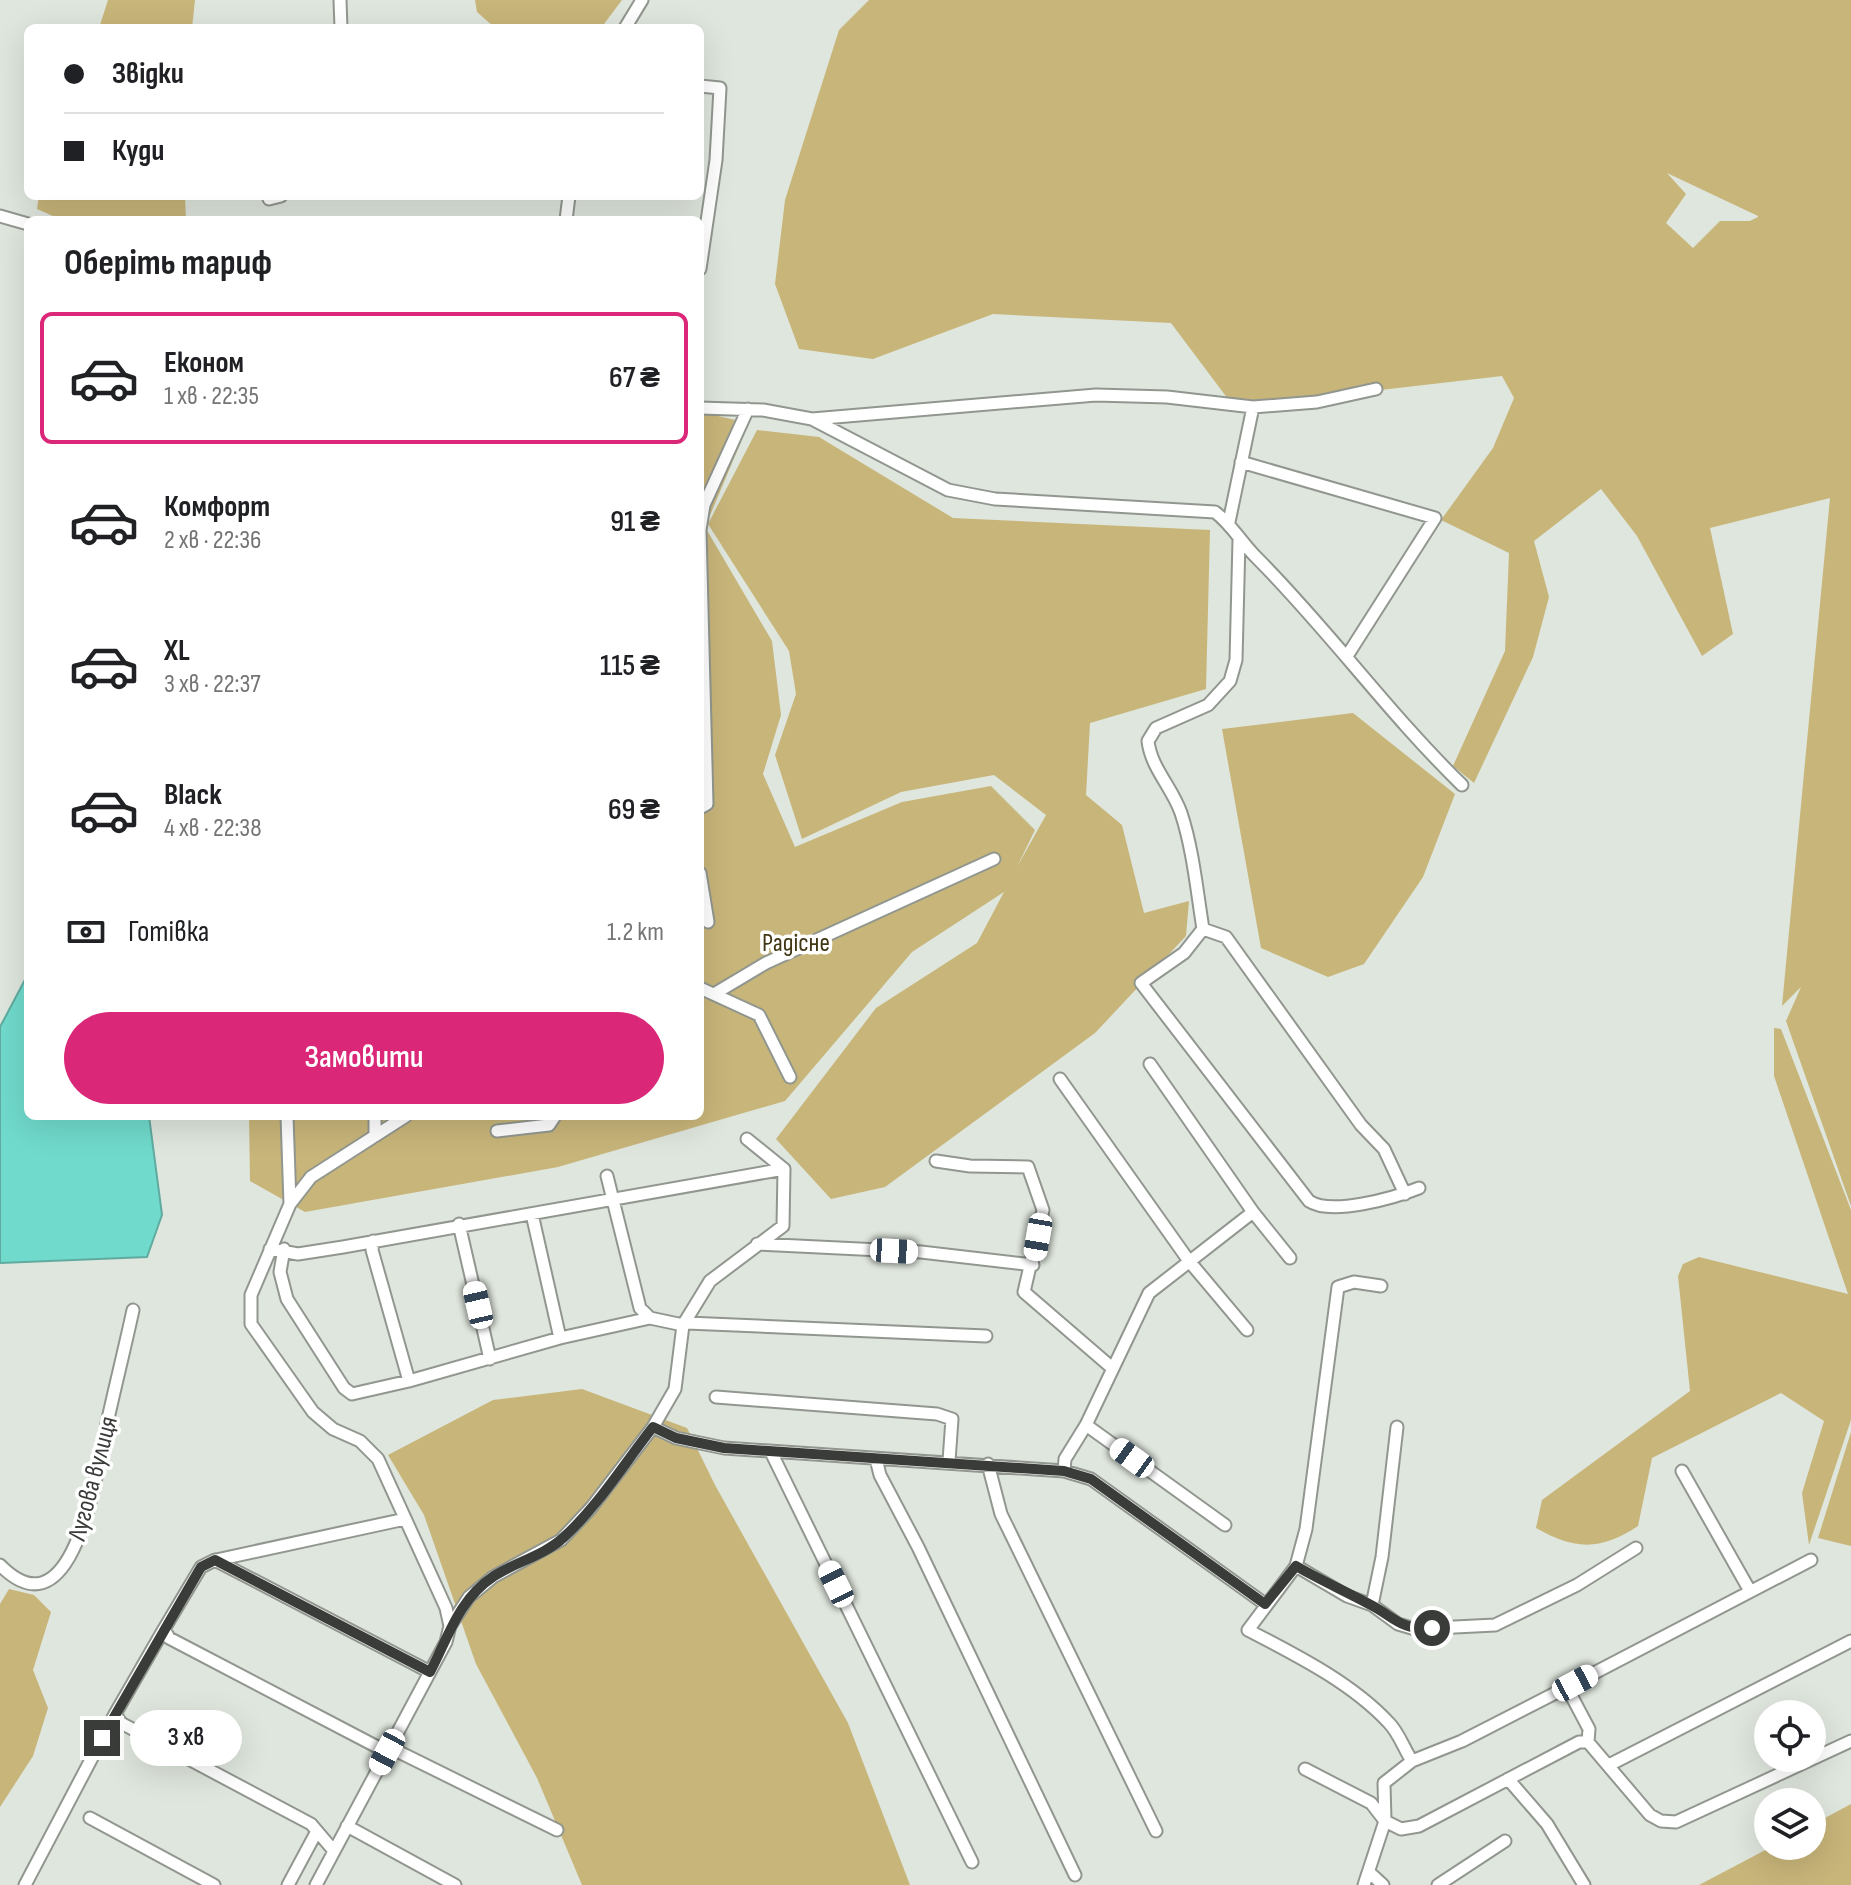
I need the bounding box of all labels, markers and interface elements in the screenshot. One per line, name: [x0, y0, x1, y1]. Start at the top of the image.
text: Звідки: [112, 56, 184, 92]
text: Куди: [112, 133, 164, 169]
text: Оберіть тариф: [64, 242, 272, 285]
icon: car: [68, 342, 140, 414]
text: Економ: [164, 345, 244, 381]
text: 67 ₴: [609, 360, 660, 396]
text: 1 хв · 22:35: [164, 381, 259, 412]
icon: car: [68, 486, 140, 558]
text: Комфорт: [164, 489, 270, 525]
text: 91 ₴: [610, 504, 660, 540]
text: 2 хв · 22:36: [164, 525, 261, 556]
icon: car: [68, 630, 140, 702]
text: XL: [164, 633, 190, 669]
text: 115 ₴: [600, 648, 660, 684]
text: 3 хв · 22:37: [164, 669, 261, 700]
icon: car: [68, 774, 140, 846]
text: Black: [164, 777, 222, 813]
text: 69 ₴: [608, 792, 660, 828]
text: 4 хв · 22:38: [164, 813, 262, 844]
icon: cash: [64, 910, 108, 954]
text: Готівка: [128, 914, 209, 950]
text: 1.2 km: [607, 917, 664, 948]
park label: Радісне: [762, 928, 830, 959]
button: Замовити: [64, 1012, 664, 1104]
car: [1022, 1211, 1054, 1263]
car: [869, 1238, 919, 1264]
car: [461, 1279, 495, 1331]
street label: Лугова вулиця: [62, 1413, 125, 1545]
car: [1106, 1434, 1158, 1482]
car: [815, 1557, 857, 1611]
route start: [1414, 1610, 1450, 1646]
car: [1548, 1661, 1602, 1705]
map controls: [1754, 1700, 1826, 1860]
button: locate: [1754, 1700, 1826, 1772]
callout: 3 хв: [130, 1710, 242, 1766]
route end: [84, 1720, 120, 1756]
text: 3 хв: [168, 1722, 204, 1753]
car: [365, 1725, 409, 1779]
button: layers: [1754, 1788, 1826, 1860]

